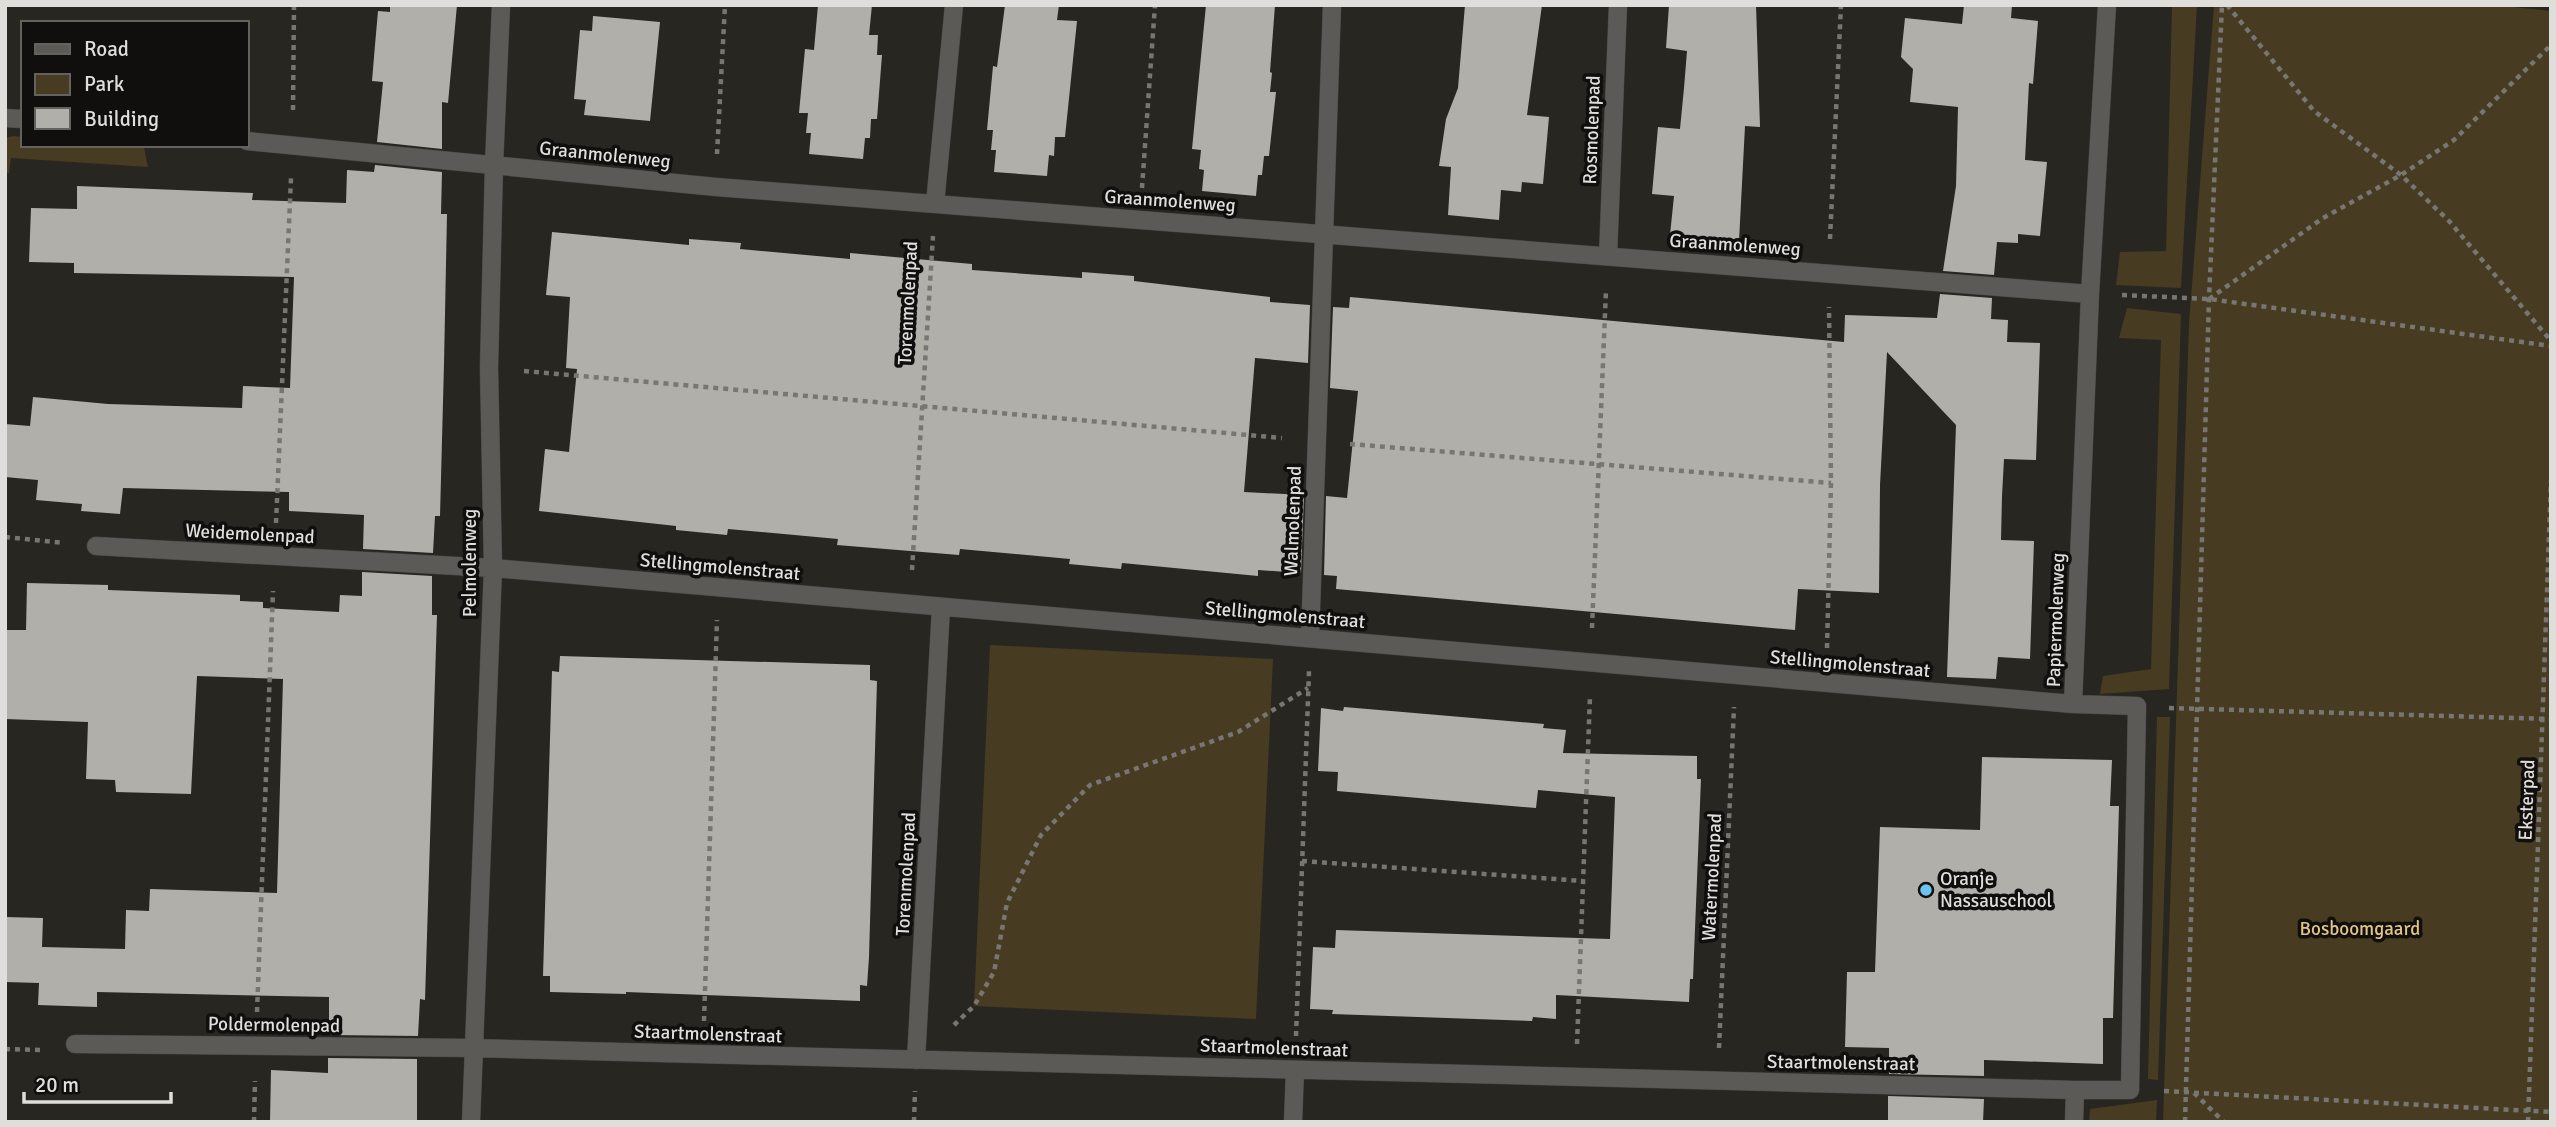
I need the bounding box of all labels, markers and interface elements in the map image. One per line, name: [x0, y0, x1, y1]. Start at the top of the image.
legend: [21, 21, 248, 147]
text: Road: [84, 36, 129, 62]
text: Park: [84, 71, 125, 97]
street label: Rosmolenpad: [1578, 75, 1606, 185]
text: Building: [84, 106, 159, 132]
street label: Graanmolenweg: [538, 136, 672, 174]
street label: Graanmolenweg: [1103, 184, 1237, 218]
street label: Graanmolenweg: [1668, 228, 1802, 262]
street label: Torenmolenpad: [893, 240, 923, 366]
street label: Walmolenpad: [1279, 465, 1307, 577]
street label: Pelmolenweg: [458, 509, 482, 617]
street label: Weidemolenpad: [185, 519, 315, 549]
street label: Stellingmolenstraat: [639, 548, 801, 586]
street label: Papiermolenweg: [2042, 552, 2070, 688]
street label: Stellingmolenstraat: [1204, 596, 1366, 634]
street label: Stellingmolenstraat: [1769, 645, 1931, 683]
street label: Eksterpad: [2514, 759, 2540, 841]
street label: Torenmolenpad: [891, 811, 921, 937]
street label: Watermolenpad: [1697, 813, 1727, 941]
place label: Oranje Nassauschool: [1940, 867, 2052, 913]
marker: Oranje Nassauschool: [1918, 882, 1934, 898]
park label: Bosboomgaard: [2300, 917, 2420, 941]
street label: Poldermolenpad: [208, 1012, 340, 1038]
street label: Staartmolenstraat: [633, 1019, 783, 1049]
street label: Staartmolenstraat: [1199, 1033, 1349, 1063]
street label: Staartmolenstraat: [1767, 1050, 1916, 1076]
scale bar: [24, 1060, 172, 1104]
text: 20 m: [35, 1072, 79, 1098]

